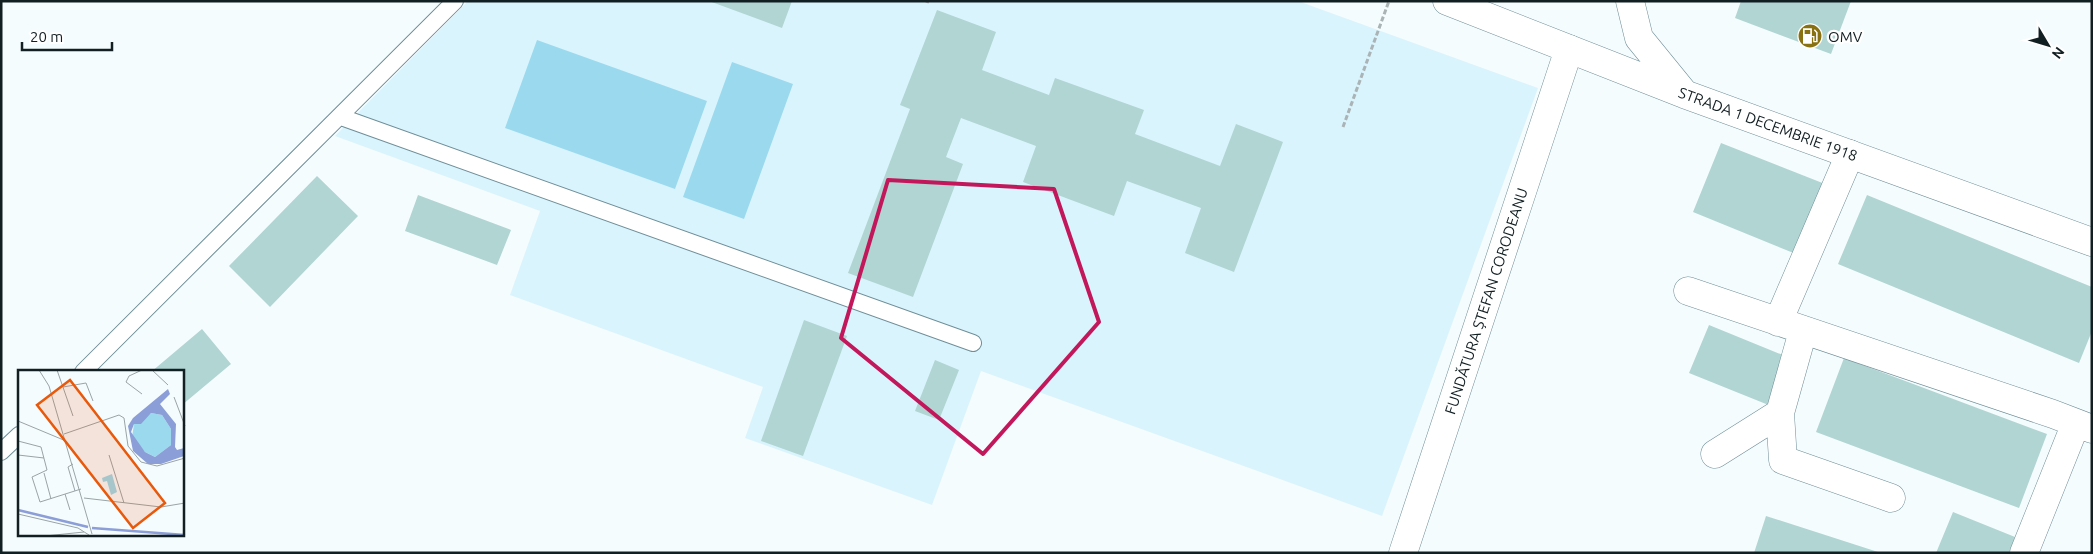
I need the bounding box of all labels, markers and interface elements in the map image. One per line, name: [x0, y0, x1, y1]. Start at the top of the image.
scale bar: [22, 20, 112, 52]
north arrow: [2023, 20, 2073, 70]
fuel station icon: OMV: [1797, 23, 1823, 49]
text: 20 m: [30, 28, 63, 45]
place label: OMV: [1828, 28, 1863, 45]
text: N: [2049, 44, 2068, 62]
street label: STRADA 1 DECEMBRIE 1918: [1676, 84, 1860, 164]
street label: FUNDĂTURA ȘTEFAN CORODEANU: [1441, 186, 1531, 416]
inset map: [18, 370, 184, 536]

